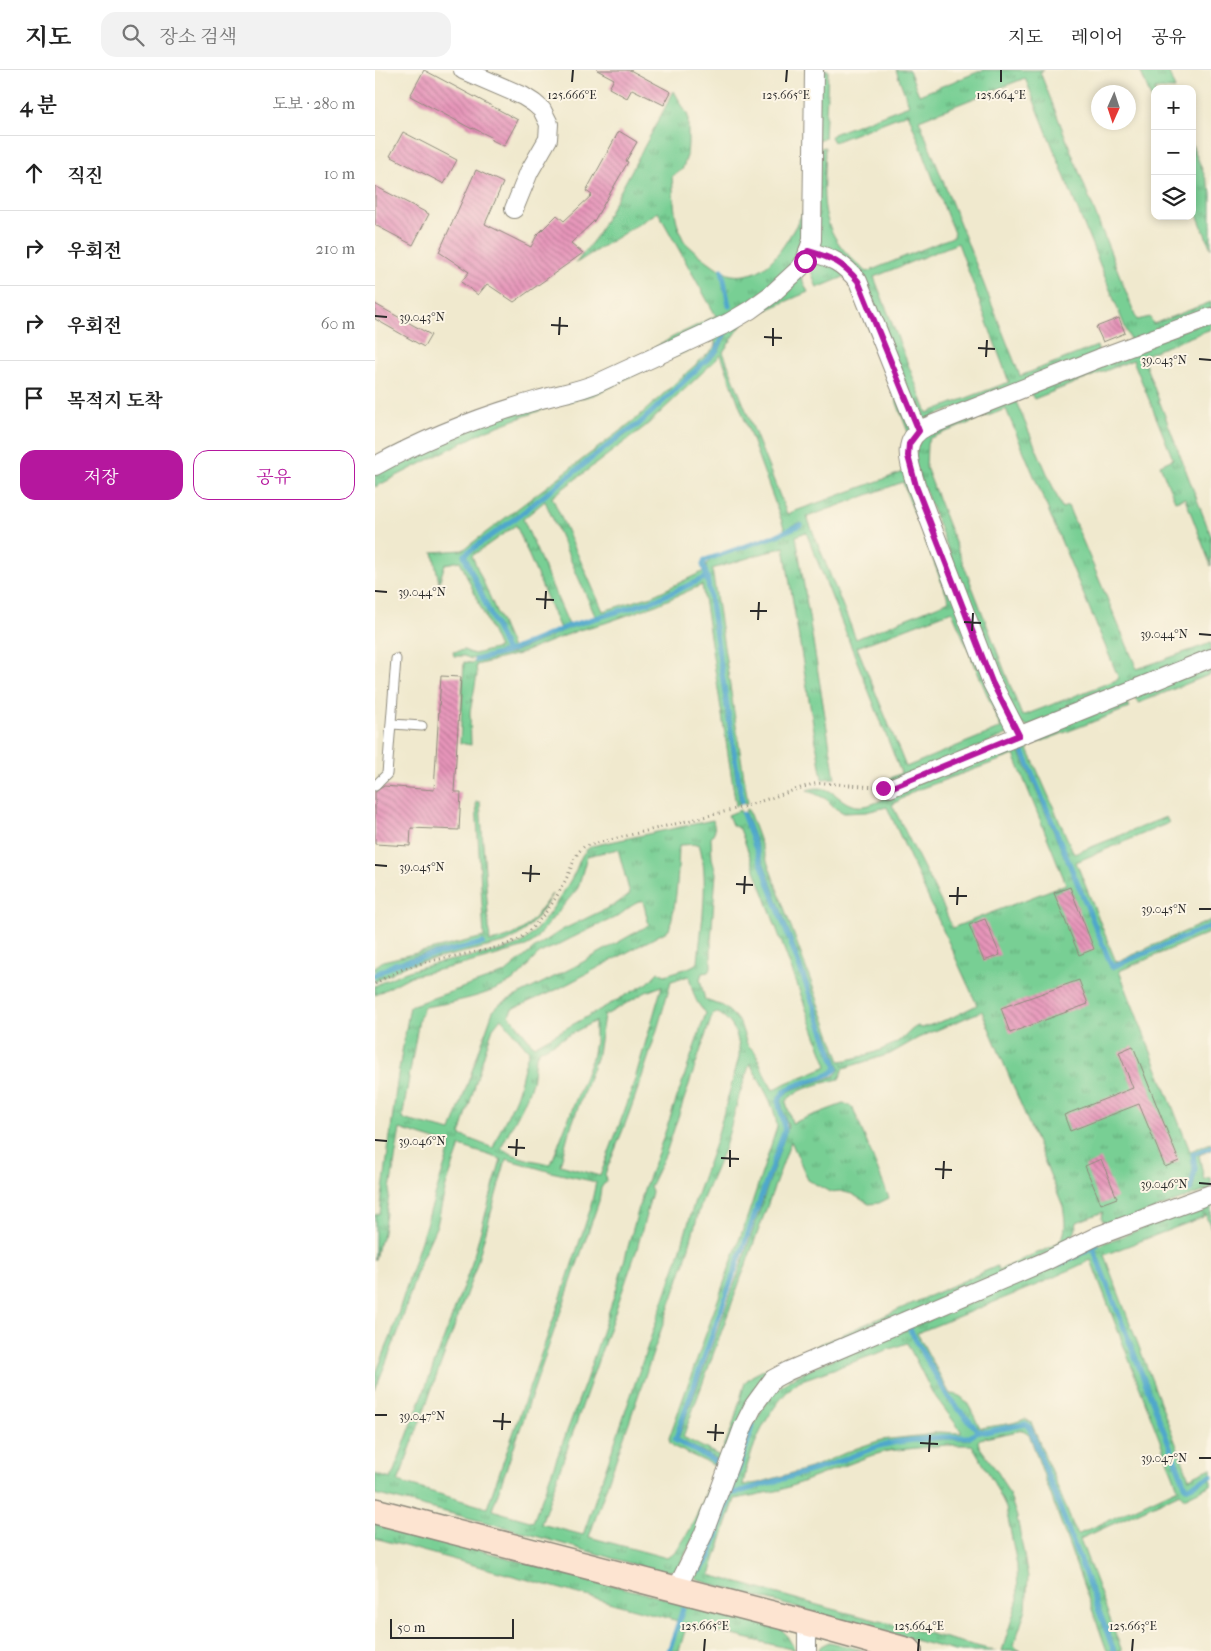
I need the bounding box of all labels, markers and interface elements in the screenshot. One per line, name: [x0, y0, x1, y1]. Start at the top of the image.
search box: [101, 12, 451, 57]
icon: search: [119, 21, 147, 49]
text: 지도: [25, 23, 71, 51]
text: 장소 검색: [159, 26, 237, 48]
text: 지도: [1008, 27, 1043, 48]
text: 레이어: [1071, 27, 1123, 48]
text: 공유: [1151, 27, 1186, 48]
north arrow: [1091, 85, 1136, 130]
map controls: [1151, 85, 1196, 220]
button: +: [1151, 85, 1196, 130]
text: 125.666°E: [547, 88, 597, 102]
text: 125.665°E: [762, 88, 810, 102]
text: 125.664°E: [976, 88, 1026, 102]
text: 4 분: [20, 93, 57, 117]
text: 도보 · 280 m: [272, 94, 355, 113]
button: −: [1151, 130, 1196, 175]
icon: ahead: [20, 159, 48, 187]
text: 10 m: [324, 164, 355, 183]
text: 직진: [67, 165, 104, 187]
button: layers: [1151, 175, 1196, 220]
icon: right: [20, 234, 48, 262]
text: 210 m: [316, 239, 355, 258]
text: 우회전: [67, 240, 122, 262]
route start: [794, 250, 817, 273]
icon: right: [20, 309, 48, 337]
text: 39.043°N: [399, 310, 445, 324]
text: 60 m: [321, 314, 355, 333]
text: 우회전: [67, 315, 122, 337]
text: 39.043°N: [1141, 353, 1187, 367]
icon: arrive: [20, 384, 48, 412]
text: 목적지 도착: [67, 390, 163, 412]
button: 저장: [20, 450, 183, 500]
button: 공유: [193, 450, 355, 500]
text: 39.044°N: [398, 585, 446, 599]
text: 39.044°N: [1140, 627, 1188, 641]
route end: [872, 777, 895, 800]
text: 39.045°N: [399, 860, 445, 874]
text: 39.045°N: [1141, 902, 1187, 916]
text: 39.046°N: [398, 1134, 446, 1148]
text: 39.046°N: [1140, 1177, 1188, 1191]
text: 39.047°N: [399, 1409, 445, 1423]
text: 39.047°N: [1141, 1451, 1187, 1465]
scale bar: [390, 1616, 514, 1639]
text: 50 m: [397, 1619, 425, 1636]
text: 125.665°E: [681, 1619, 729, 1633]
text: 125.664°E: [894, 1619, 944, 1633]
text: 125.663°E: [1109, 1619, 1157, 1633]

